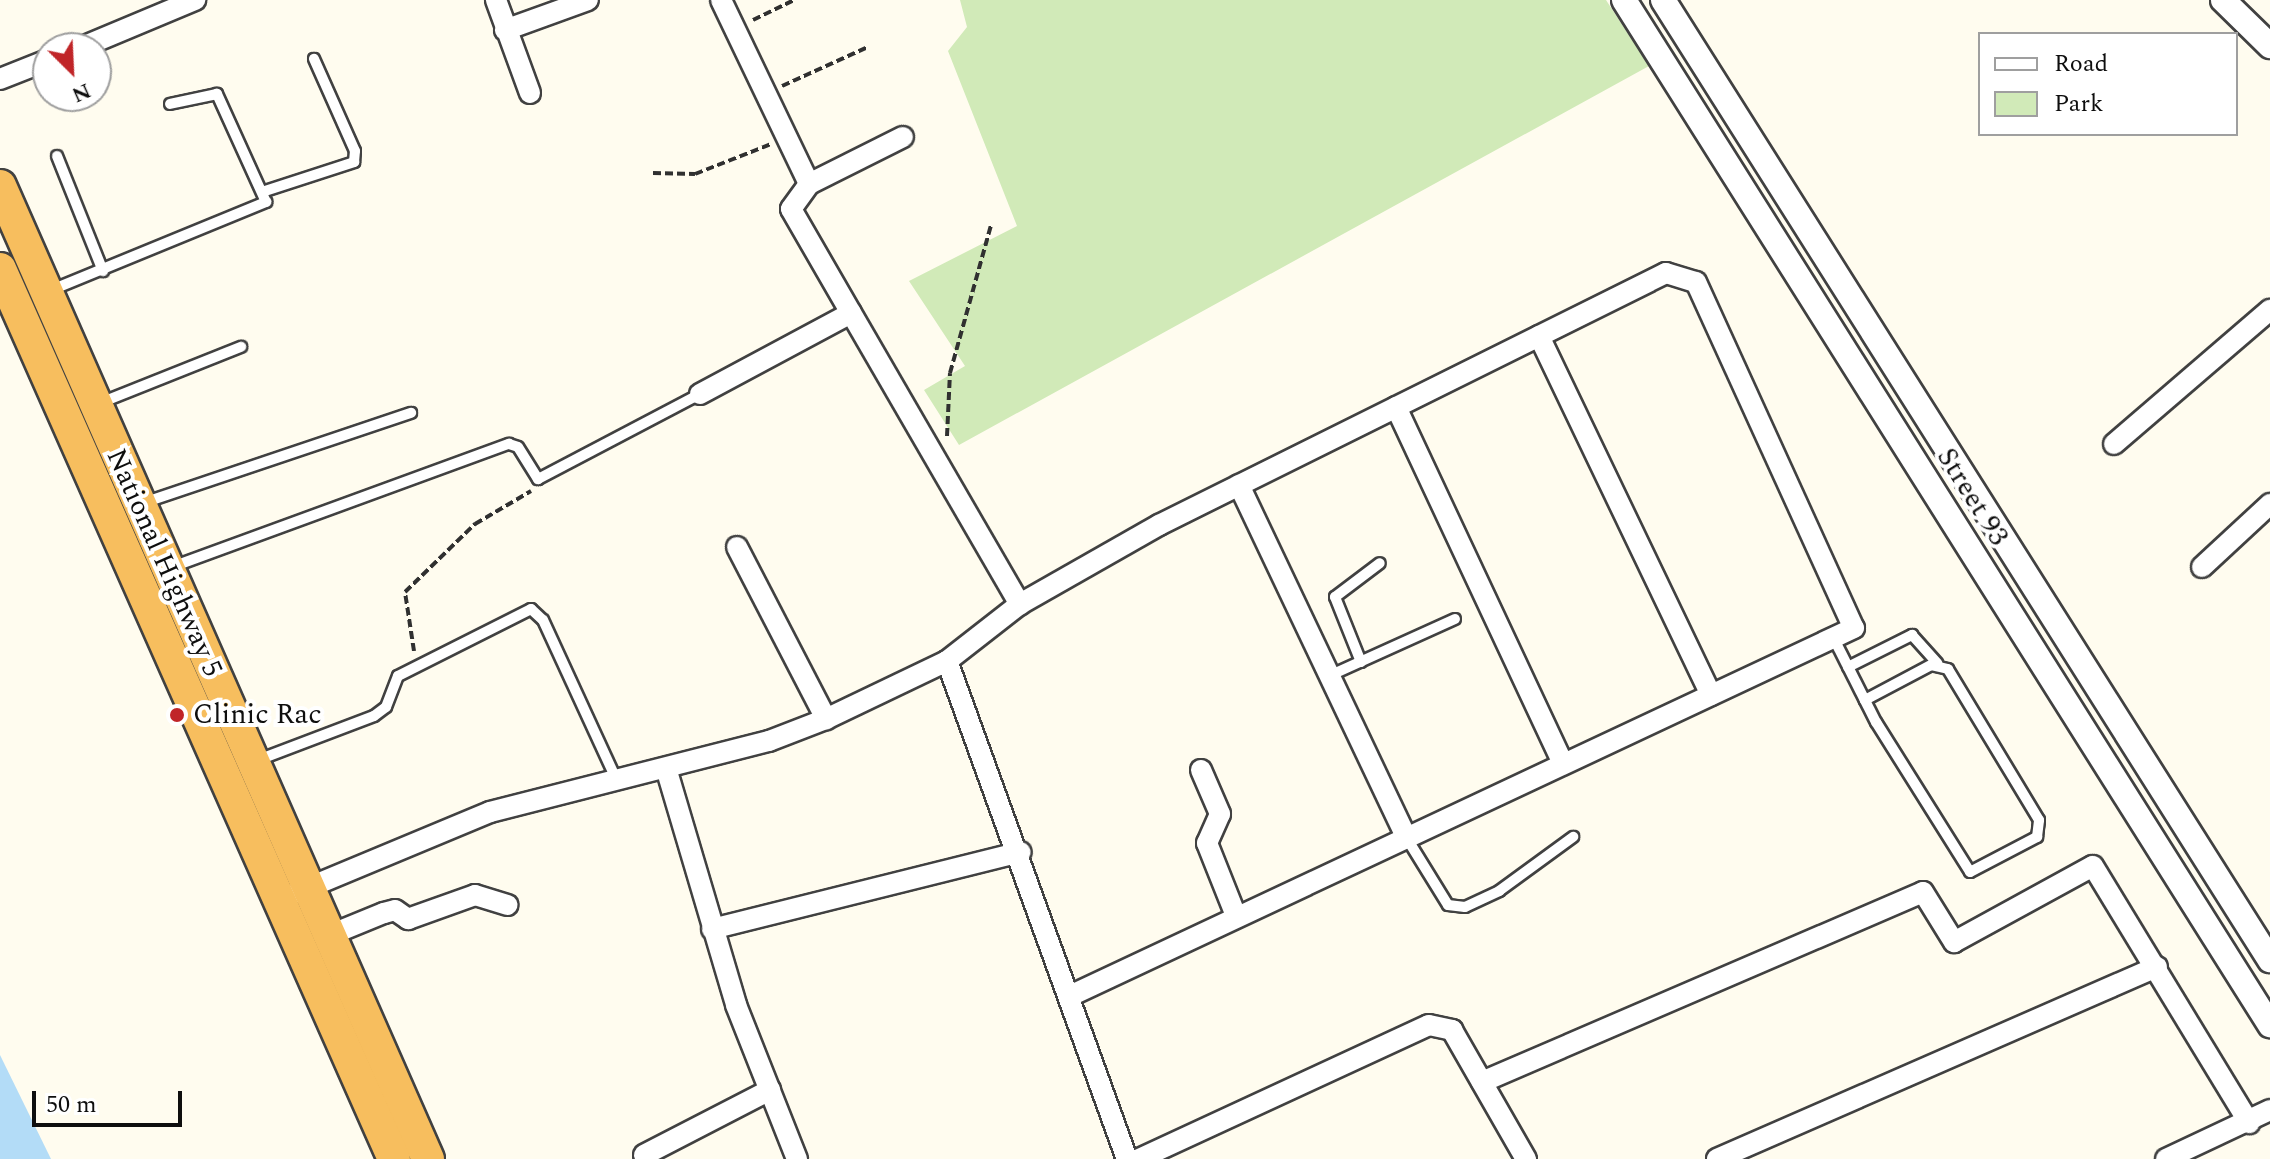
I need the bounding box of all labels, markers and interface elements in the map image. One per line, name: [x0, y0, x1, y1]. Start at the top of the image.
north arrow: [32, 32, 112, 112]
legend: [1978, 32, 2238, 136]
text: Road: [2054, 46, 2108, 82]
text: N: [66, 74, 96, 111]
text: Park: [2054, 86, 2104, 122]
street label: Street 93: [1929, 442, 2015, 552]
street label: National Highway 5: [99, 444, 229, 682]
place label: Clinic Rac: [193, 698, 322, 732]
marker: Clinic Rac: [168, 706, 186, 724]
scale bar: [36, 1075, 186, 1125]
text: 50 m: [46, 1087, 97, 1123]

